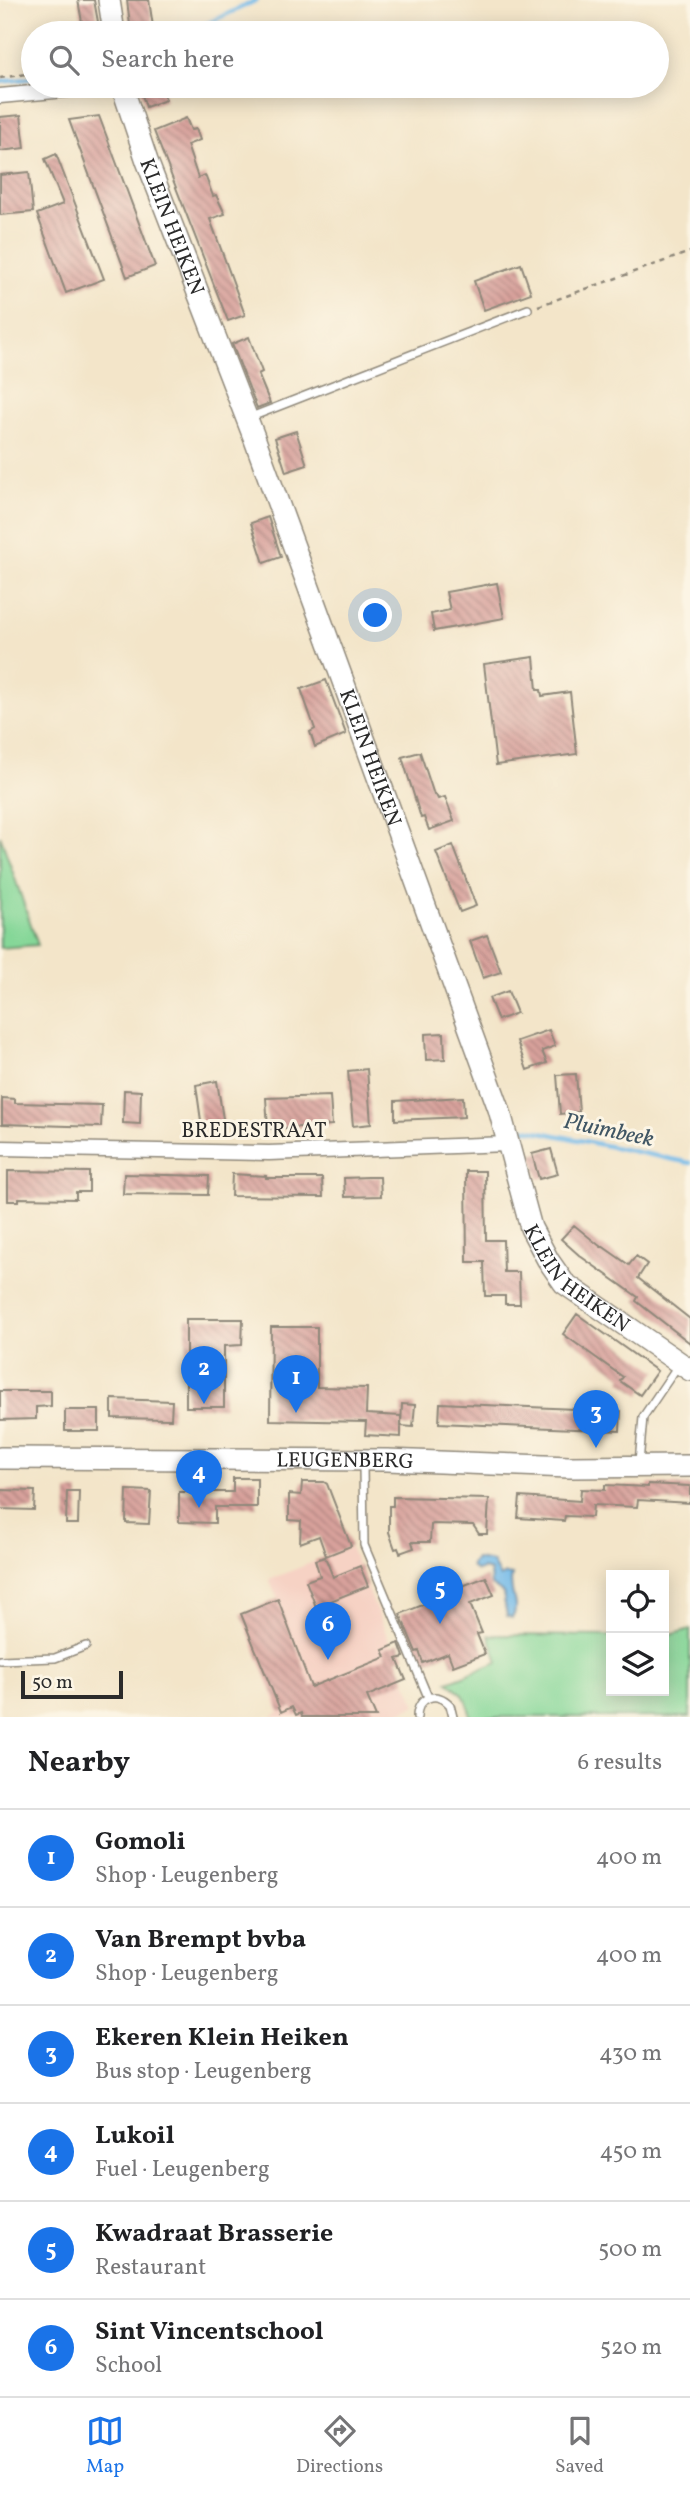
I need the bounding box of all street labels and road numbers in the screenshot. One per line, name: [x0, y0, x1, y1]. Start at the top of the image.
street label: KLEIN HEIKEN: [131, 154, 210, 299]
street label: KLEIN HEIKEN: [331, 685, 408, 831]
street label: BREDESTRAAT: [181, 1117, 327, 1146]
street label: KLEIN HEIKEN: [516, 1220, 635, 1340]
street label: LEUGENBERG: [276, 1446, 414, 1477]

